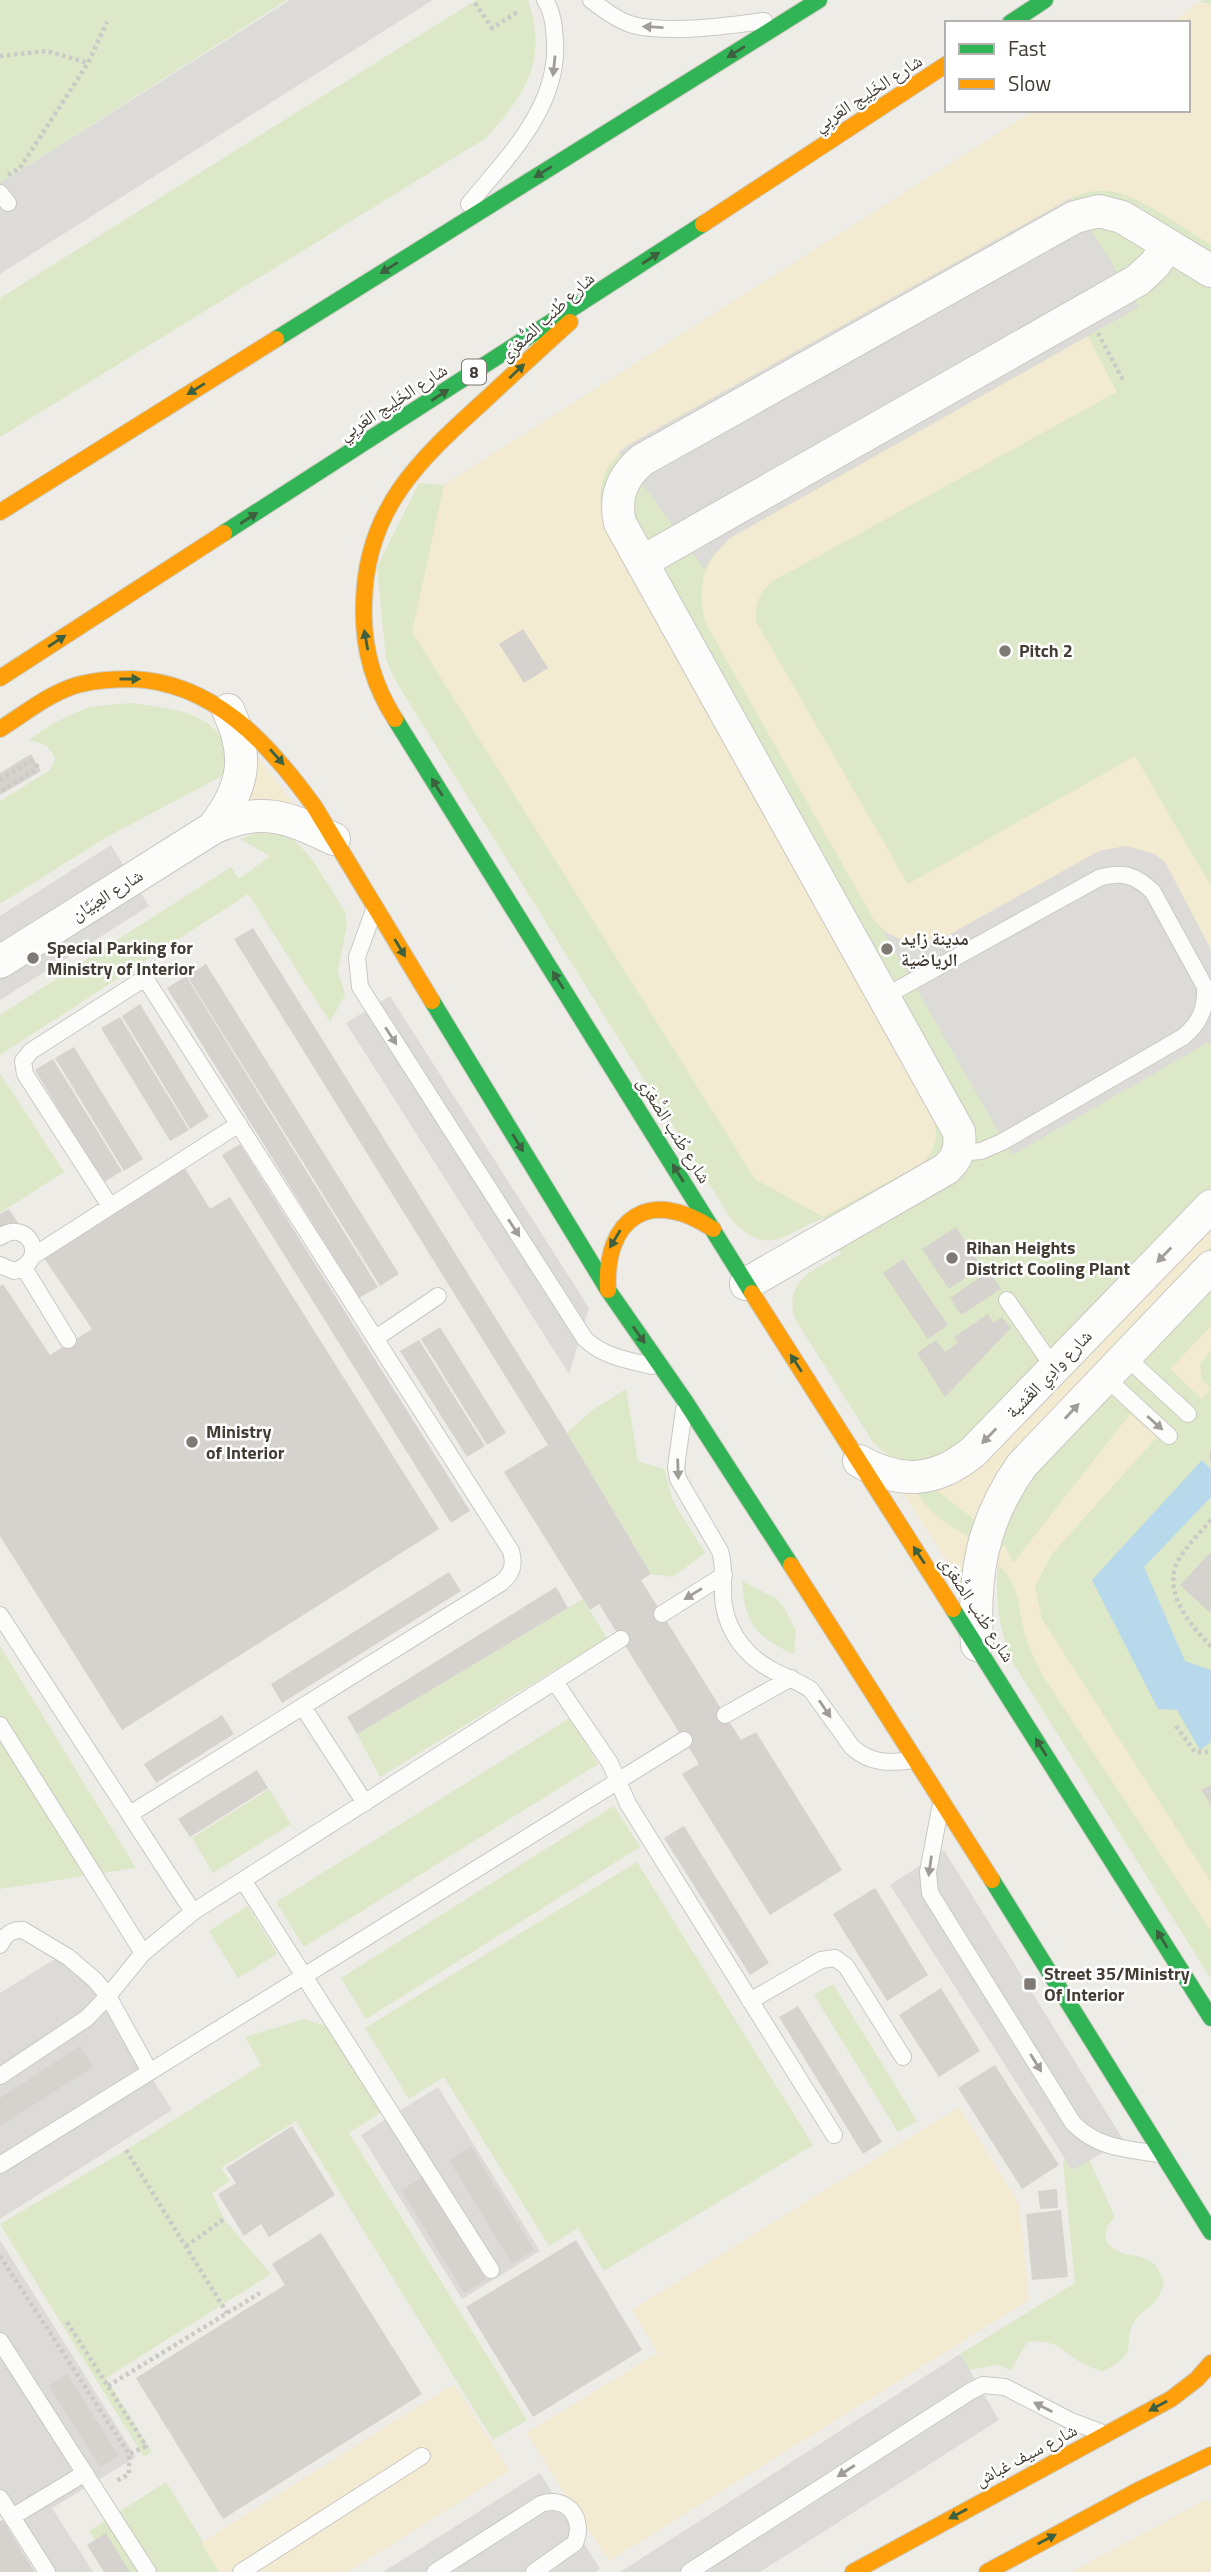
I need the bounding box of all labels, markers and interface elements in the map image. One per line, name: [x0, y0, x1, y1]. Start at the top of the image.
one-way arrow: [642, 21, 664, 32]
legend: [945, 21, 1190, 112]
text: Fast: [1008, 32, 1047, 64]
one-way arrow: [726, 46, 745, 58]
street label: شارع الخَلِيج العَربِي: [808, 47, 928, 139]
one-way arrow: [548, 55, 559, 77]
text: Slow: [1008, 67, 1051, 99]
one-way arrow: [533, 166, 552, 179]
one-way arrow: [642, 252, 661, 265]
one-way arrow: [379, 262, 398, 275]
street label: شارع طُنب الصُّغرَى: [493, 265, 600, 368]
street label: شارع الخَلِيج العَربِي: [333, 356, 453, 448]
road number: 8: [462, 360, 486, 384]
one-way arrow: [508, 364, 525, 380]
one-way arrow: [187, 383, 206, 396]
one-way arrow: [430, 388, 449, 401]
one-way arrow: [239, 512, 258, 525]
one-way arrow: [360, 629, 371, 651]
one-way arrow: [48, 635, 67, 648]
place label: Pitch 2: [1019, 637, 1073, 664]
marker: Pitch 2: [997, 643, 1013, 659]
one-way arrow: [119, 673, 141, 685]
one-way arrow: [268, 748, 284, 765]
one-way arrow: [431, 777, 444, 797]
street label: شارع العِبَيَّان: [65, 862, 148, 927]
place label: مدينة زايد الرياضية: [901, 925, 969, 973]
place label: Special Parking for Ministry of Interior: [47, 934, 195, 982]
one-way arrow: [394, 939, 406, 958]
marker: مدينة زايد الرياضية: [879, 941, 895, 957]
marker: Special Parking for Ministry of Interior: [25, 950, 41, 966]
one-way arrow: [551, 970, 564, 990]
one-way arrow: [385, 1027, 398, 1046]
street label: شارع طُنب الصُّغرَى: [631, 1071, 718, 1189]
one-way arrow: [512, 1133, 525, 1152]
one-way arrow: [672, 1163, 685, 1183]
one-way arrow: [507, 1218, 520, 1238]
one-way arrow: [609, 1229, 621, 1248]
place label: Rihan Heights District Cooling Plant: [966, 1234, 1130, 1282]
one-way arrow: [1156, 1246, 1172, 1263]
marker: Rihan Heights District Cooling Plant: [944, 1250, 960, 1266]
street label: شارع وادِي الغَشبة: [999, 1323, 1099, 1425]
one-way arrow: [632, 1326, 646, 1344]
one-way arrow: [790, 1353, 803, 1373]
one-way arrow: [1064, 1403, 1080, 1420]
one-way arrow: [1146, 1415, 1164, 1431]
place label: Ministry of Interior: [206, 1418, 285, 1466]
one-way arrow: [981, 1427, 997, 1444]
marker: Ministry of Interior: [184, 1434, 200, 1450]
one-way arrow: [673, 1458, 684, 1480]
one-way arrow: [912, 1545, 925, 1564]
street label: شارع طُنب الصُّغرَى: [933, 1550, 1022, 1667]
one-way arrow: [684, 1588, 703, 1601]
one-way arrow: [819, 1699, 832, 1719]
one-way arrow: [1034, 1737, 1047, 1756]
one-way arrow: [924, 1856, 935, 1878]
one-way arrow: [1155, 1930, 1168, 1949]
place label: Street 35/Ministry Of Interior: [1044, 1960, 1190, 2008]
marker: Street 35/Ministry Of Interior: [1022, 1976, 1038, 1992]
one-way arrow: [1030, 2054, 1043, 2073]
one-way arrow: [1148, 2400, 1168, 2412]
one-way arrow: [1033, 2402, 1053, 2413]
street label: شارع سيف غباش: [970, 2416, 1082, 2493]
one-way arrow: [836, 2465, 856, 2478]
one-way arrow: [948, 2508, 968, 2520]
one-way arrow: [1037, 2533, 1057, 2545]

